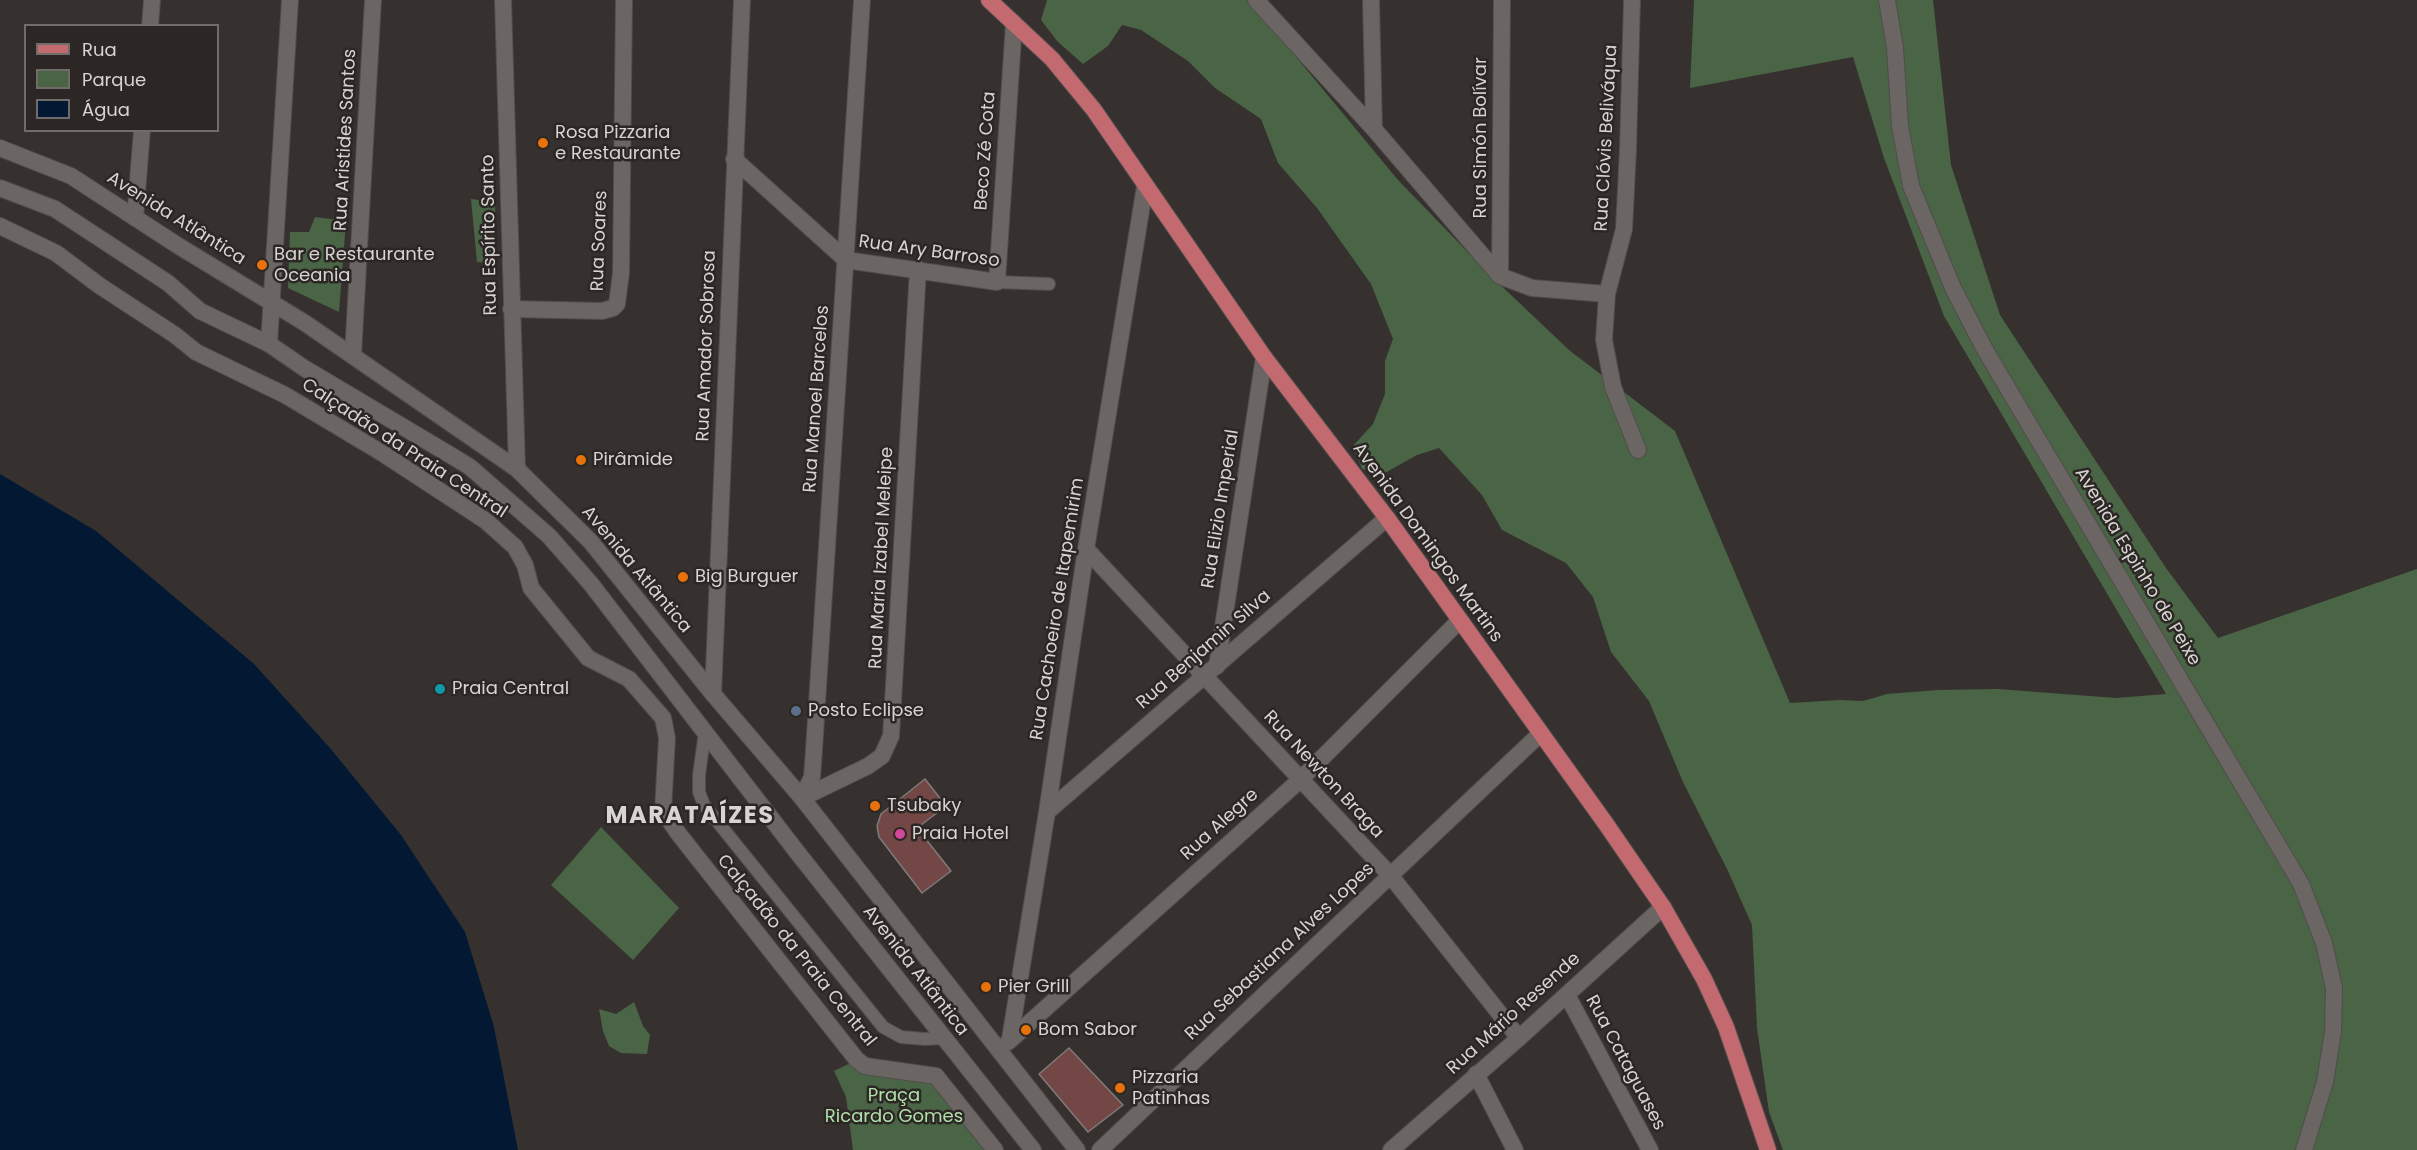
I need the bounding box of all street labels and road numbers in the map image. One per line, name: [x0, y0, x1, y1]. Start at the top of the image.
street label: Rua Clóvis Beliváqua: [1591, 44, 1623, 232]
street label: Rua Aristides Santos: [330, 48, 362, 232]
street label: Rua Simón Bolívar: [1470, 57, 1492, 219]
street label: Beco Zé Cota: [971, 91, 1001, 211]
street label: Rua Espírito Santo: [478, 154, 502, 316]
street label: Avenida Atlântica: [103, 168, 249, 270]
street label: Rua Soares: [587, 190, 613, 292]
street label: Rua Ary Barroso: [857, 231, 1001, 273]
street label: Rua Amador Sobrosa: [693, 250, 721, 442]
street label: Rua Manoel Barcelos: [800, 305, 834, 493]
street label: Calçadão da Praia Central: [297, 374, 511, 524]
street label: Rua Elizio Imperial: [1198, 428, 1244, 590]
street label: Avenida Domingos Martins: [1347, 439, 1507, 647]
street label: Rua Maria Izabel Meleipe: [865, 446, 899, 670]
street label: Avenida Espinho de Peixe: [2069, 464, 2205, 670]
street label: Rua Cachoeiro de Itapemirim: [1027, 476, 1089, 742]
street label: Avenida Atlântica: [577, 502, 695, 638]
street label: Rua Benjamin Silva: [1132, 586, 1276, 714]
street label: Rua Newton Braga: [1258, 707, 1388, 843]
street label: Rua Alegre: [1177, 784, 1263, 866]
street label: Calçadão da Praia Central: [712, 851, 880, 1051]
street label: Rua Sebastiana Alves Lopes: [1181, 859, 1379, 1045]
street label: Avenida Atlântica: [857, 902, 973, 1040]
street label: Rua Mário Resende: [1443, 948, 1585, 1080]
street label: Rua Cataguases: [1580, 992, 1670, 1134]

